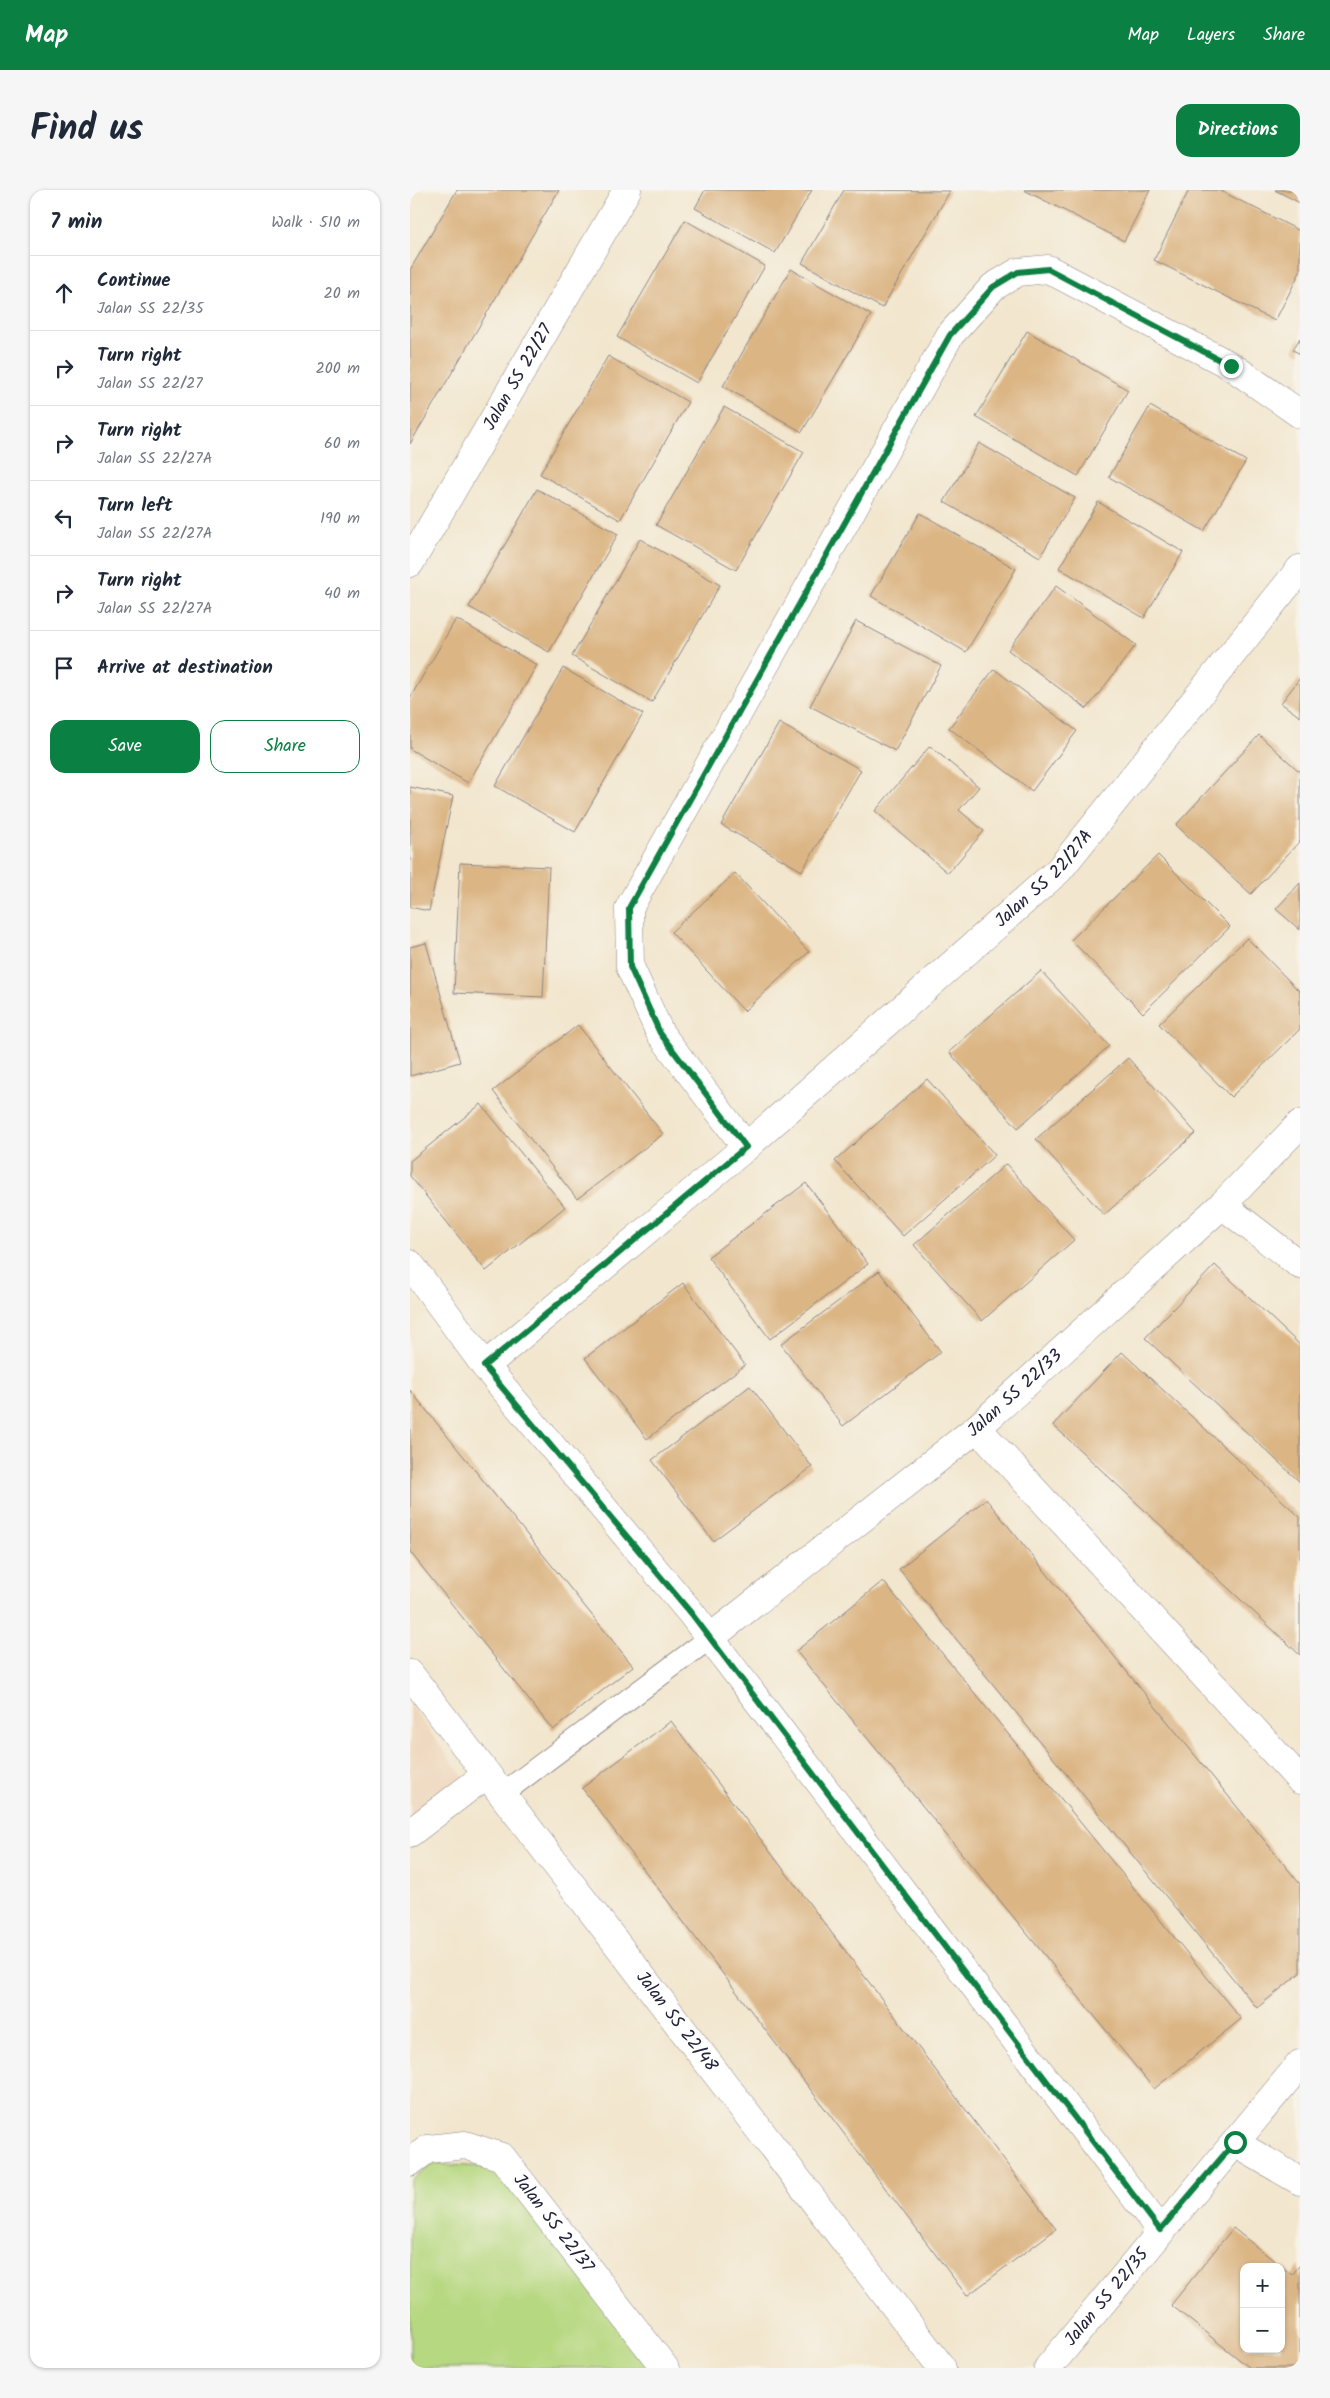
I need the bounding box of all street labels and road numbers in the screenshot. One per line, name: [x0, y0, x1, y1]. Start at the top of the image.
street label: Jalan SS 22/27: [476, 318, 561, 436]
street label: Jalan SS 22/27A: [988, 823, 1101, 935]
street label: Jalan SS 22/33: [961, 1342, 1069, 1445]
street label: Jalan SS 22/48: [628, 1965, 725, 2079]
street label: Jalan SS 22/37: [505, 2167, 601, 2280]
street label: Jalan SS 22/35: [1057, 2241, 1157, 2353]

